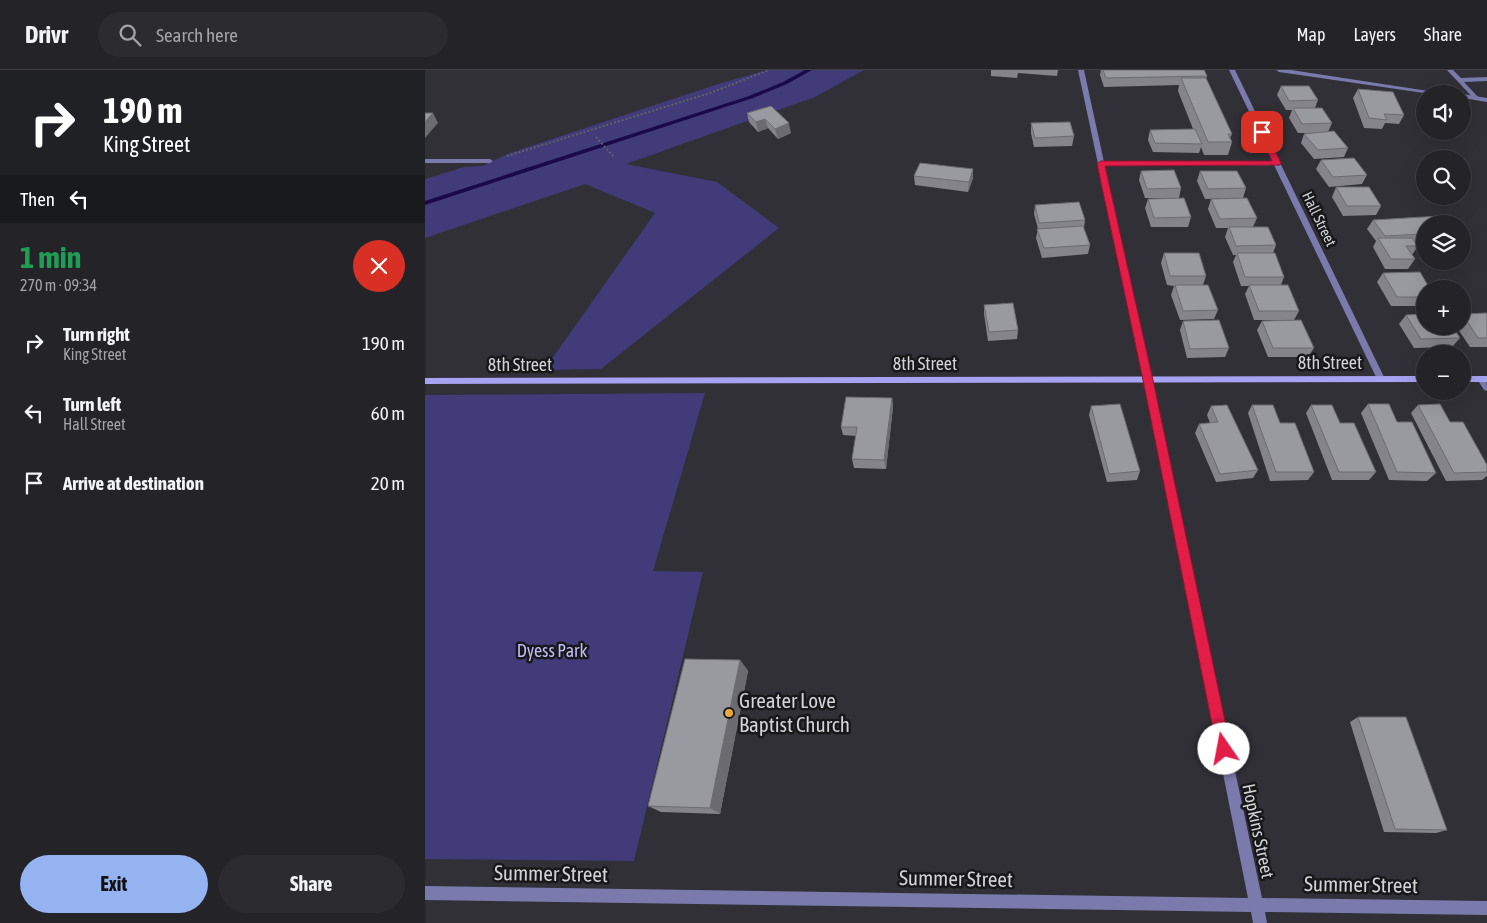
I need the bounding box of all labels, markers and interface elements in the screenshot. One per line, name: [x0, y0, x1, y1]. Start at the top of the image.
search box: [98, 12, 448, 57]
text: Drivr: [25, 21, 68, 48]
icon: search: [116, 21, 144, 49]
text: Search here: [156, 24, 238, 46]
text: Map: [1296, 24, 1325, 45]
text: Layers: [1353, 24, 1396, 45]
text: Share: [1424, 24, 1462, 45]
map controls: [1416, 85, 1471, 400]
button: sound: [1416, 85, 1471, 140]
icon: right: [20, 90, 85, 155]
text: 190 m: [103, 90, 182, 130]
pin: [1241, 111, 1283, 153]
icon: arrive: [1248, 118, 1276, 146]
text: King Street: [103, 131, 190, 157]
button: search: [1416, 150, 1471, 205]
icon: left: [65, 185, 93, 213]
text: Then: [20, 188, 55, 210]
street label: Hall Street: [1299, 189, 1340, 249]
button: layers: [1416, 215, 1471, 270]
text: 1 min: [20, 240, 81, 274]
button: close: [353, 240, 405, 292]
text: 270 m · 09:34: [20, 276, 97, 294]
button: +: [1416, 280, 1471, 335]
text: Turn right: [63, 323, 130, 345]
icon: right: [20, 329, 48, 357]
text: 190 m: [362, 332, 405, 354]
text: King Street: [63, 345, 126, 363]
button: −: [1416, 345, 1471, 400]
street label: 8th Street: [1298, 352, 1362, 373]
street label: 8th Street: [893, 353, 957, 374]
street label: 8th Street: [488, 354, 552, 375]
text: Turn left: [63, 393, 121, 415]
icon: left: [20, 399, 48, 427]
text: 60 m: [371, 402, 405, 424]
text: Hall Street: [63, 415, 126, 433]
icon: arrive: [20, 469, 48, 497]
text: Arrive at destination: [63, 472, 204, 494]
text: 20 m: [371, 472, 405, 494]
park label: Dyess Park: [517, 640, 587, 661]
place label: Greater Love Baptist Church: [739, 688, 850, 736]
marker: Greater Love Baptist Church: [723, 707, 735, 719]
position arrow: [1197, 722, 1249, 774]
street label: Hopkins Street: [1238, 782, 1279, 880]
button: Exit: [20, 855, 208, 913]
button: Share: [218, 855, 405, 913]
street label: Summer Street: [494, 860, 608, 886]
street label: Summer Street: [899, 865, 1013, 891]
street label: Summer Street: [1304, 871, 1418, 897]

